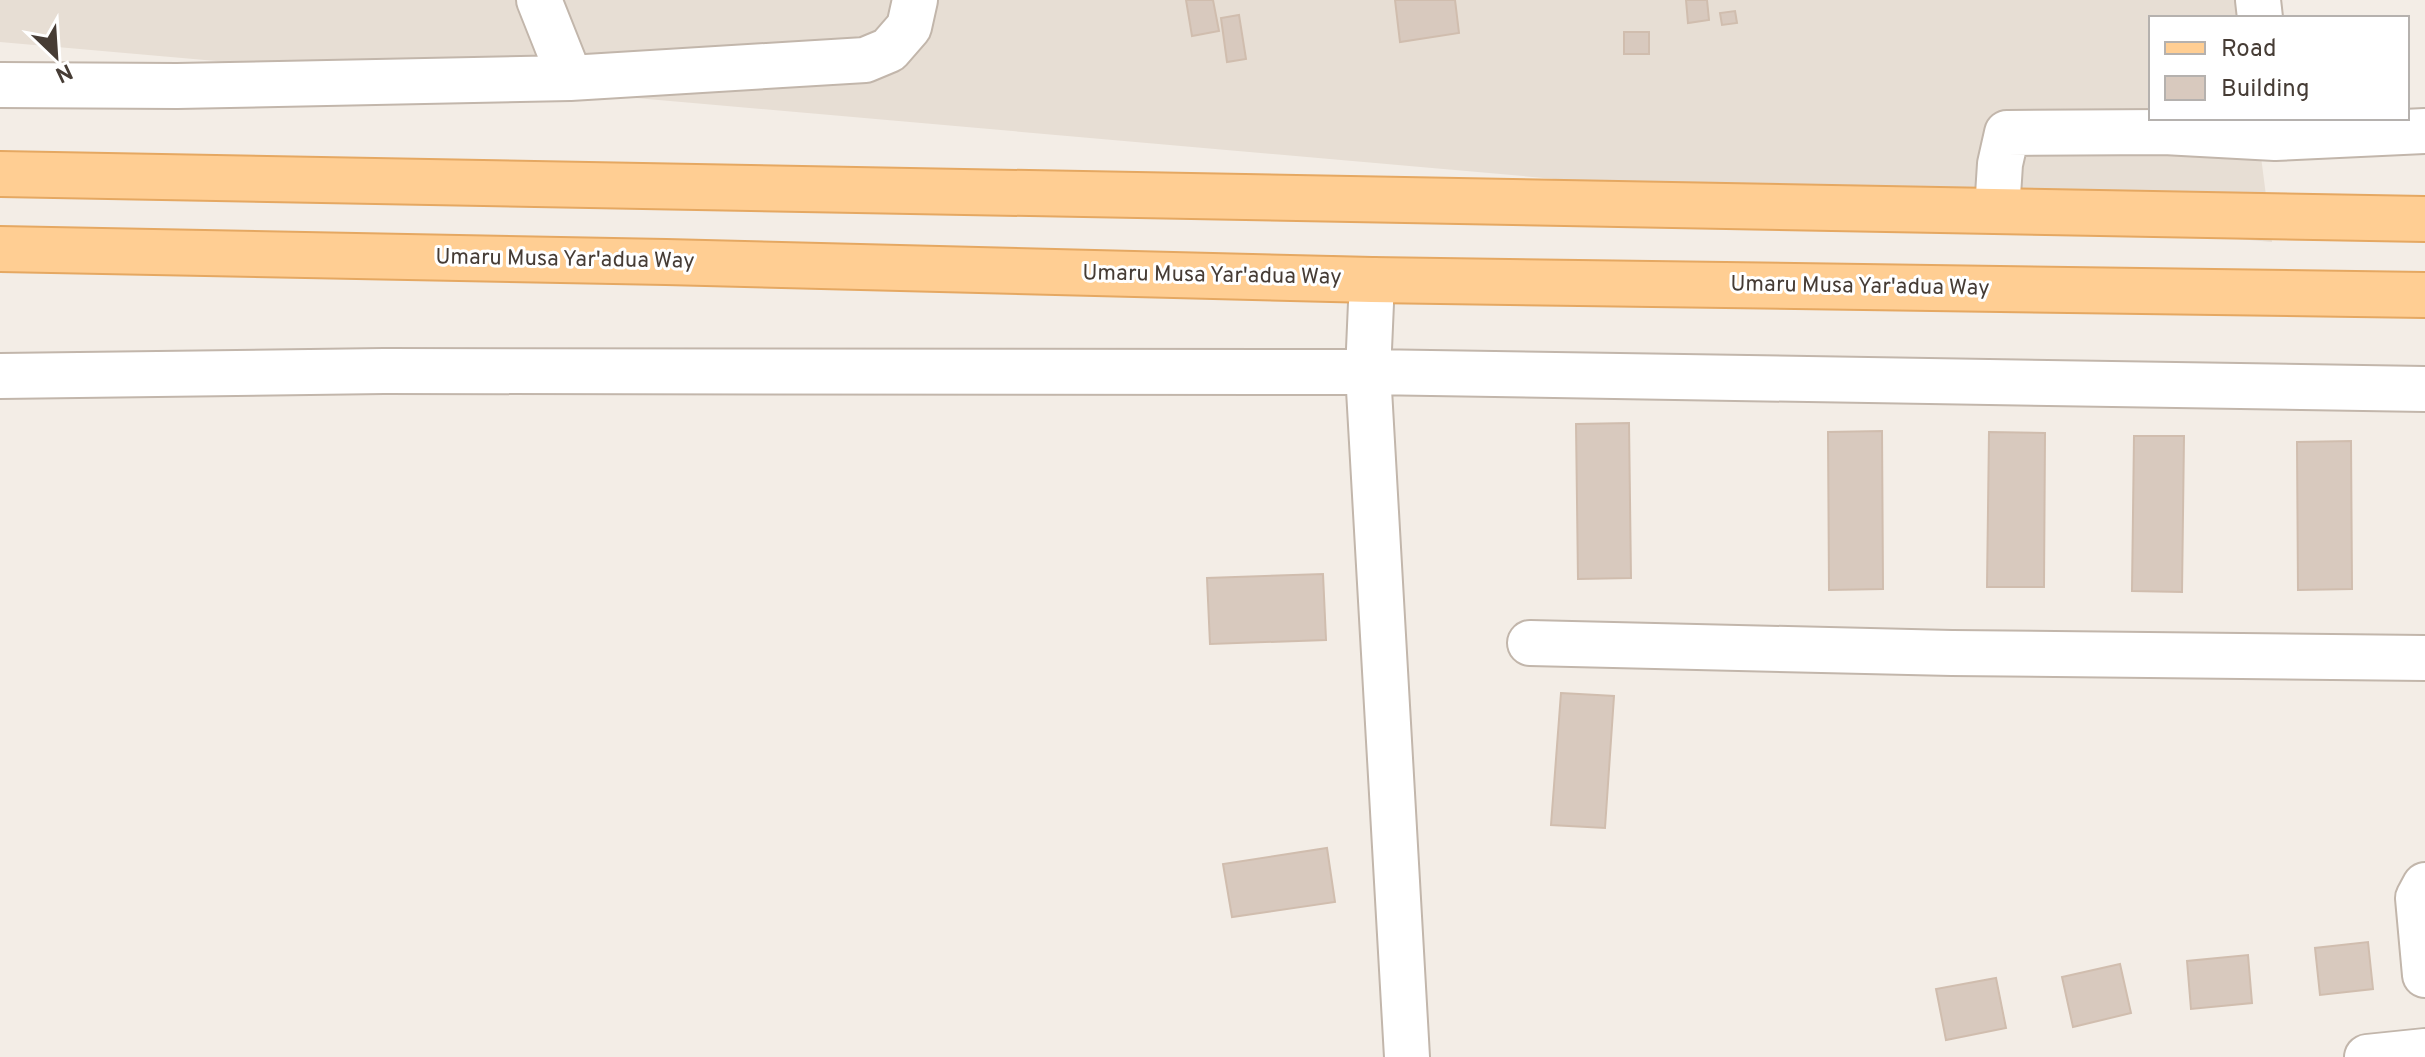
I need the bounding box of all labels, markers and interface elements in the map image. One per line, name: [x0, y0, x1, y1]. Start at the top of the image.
north arrow: [16, 16, 96, 96]
legend: [2149, 16, 2409, 120]
text: Road: [2221, 35, 2277, 65]
text: N: [51, 56, 76, 87]
text: Building: [2221, 75, 2310, 105]
street label: Umaru Musa Yar'adua Way: [435, 244, 695, 276]
street label: Umaru Musa Yar'adua Way: [1082, 260, 1342, 292]
street label: Umaru Musa Yar'adua Way: [1730, 271, 1990, 303]

